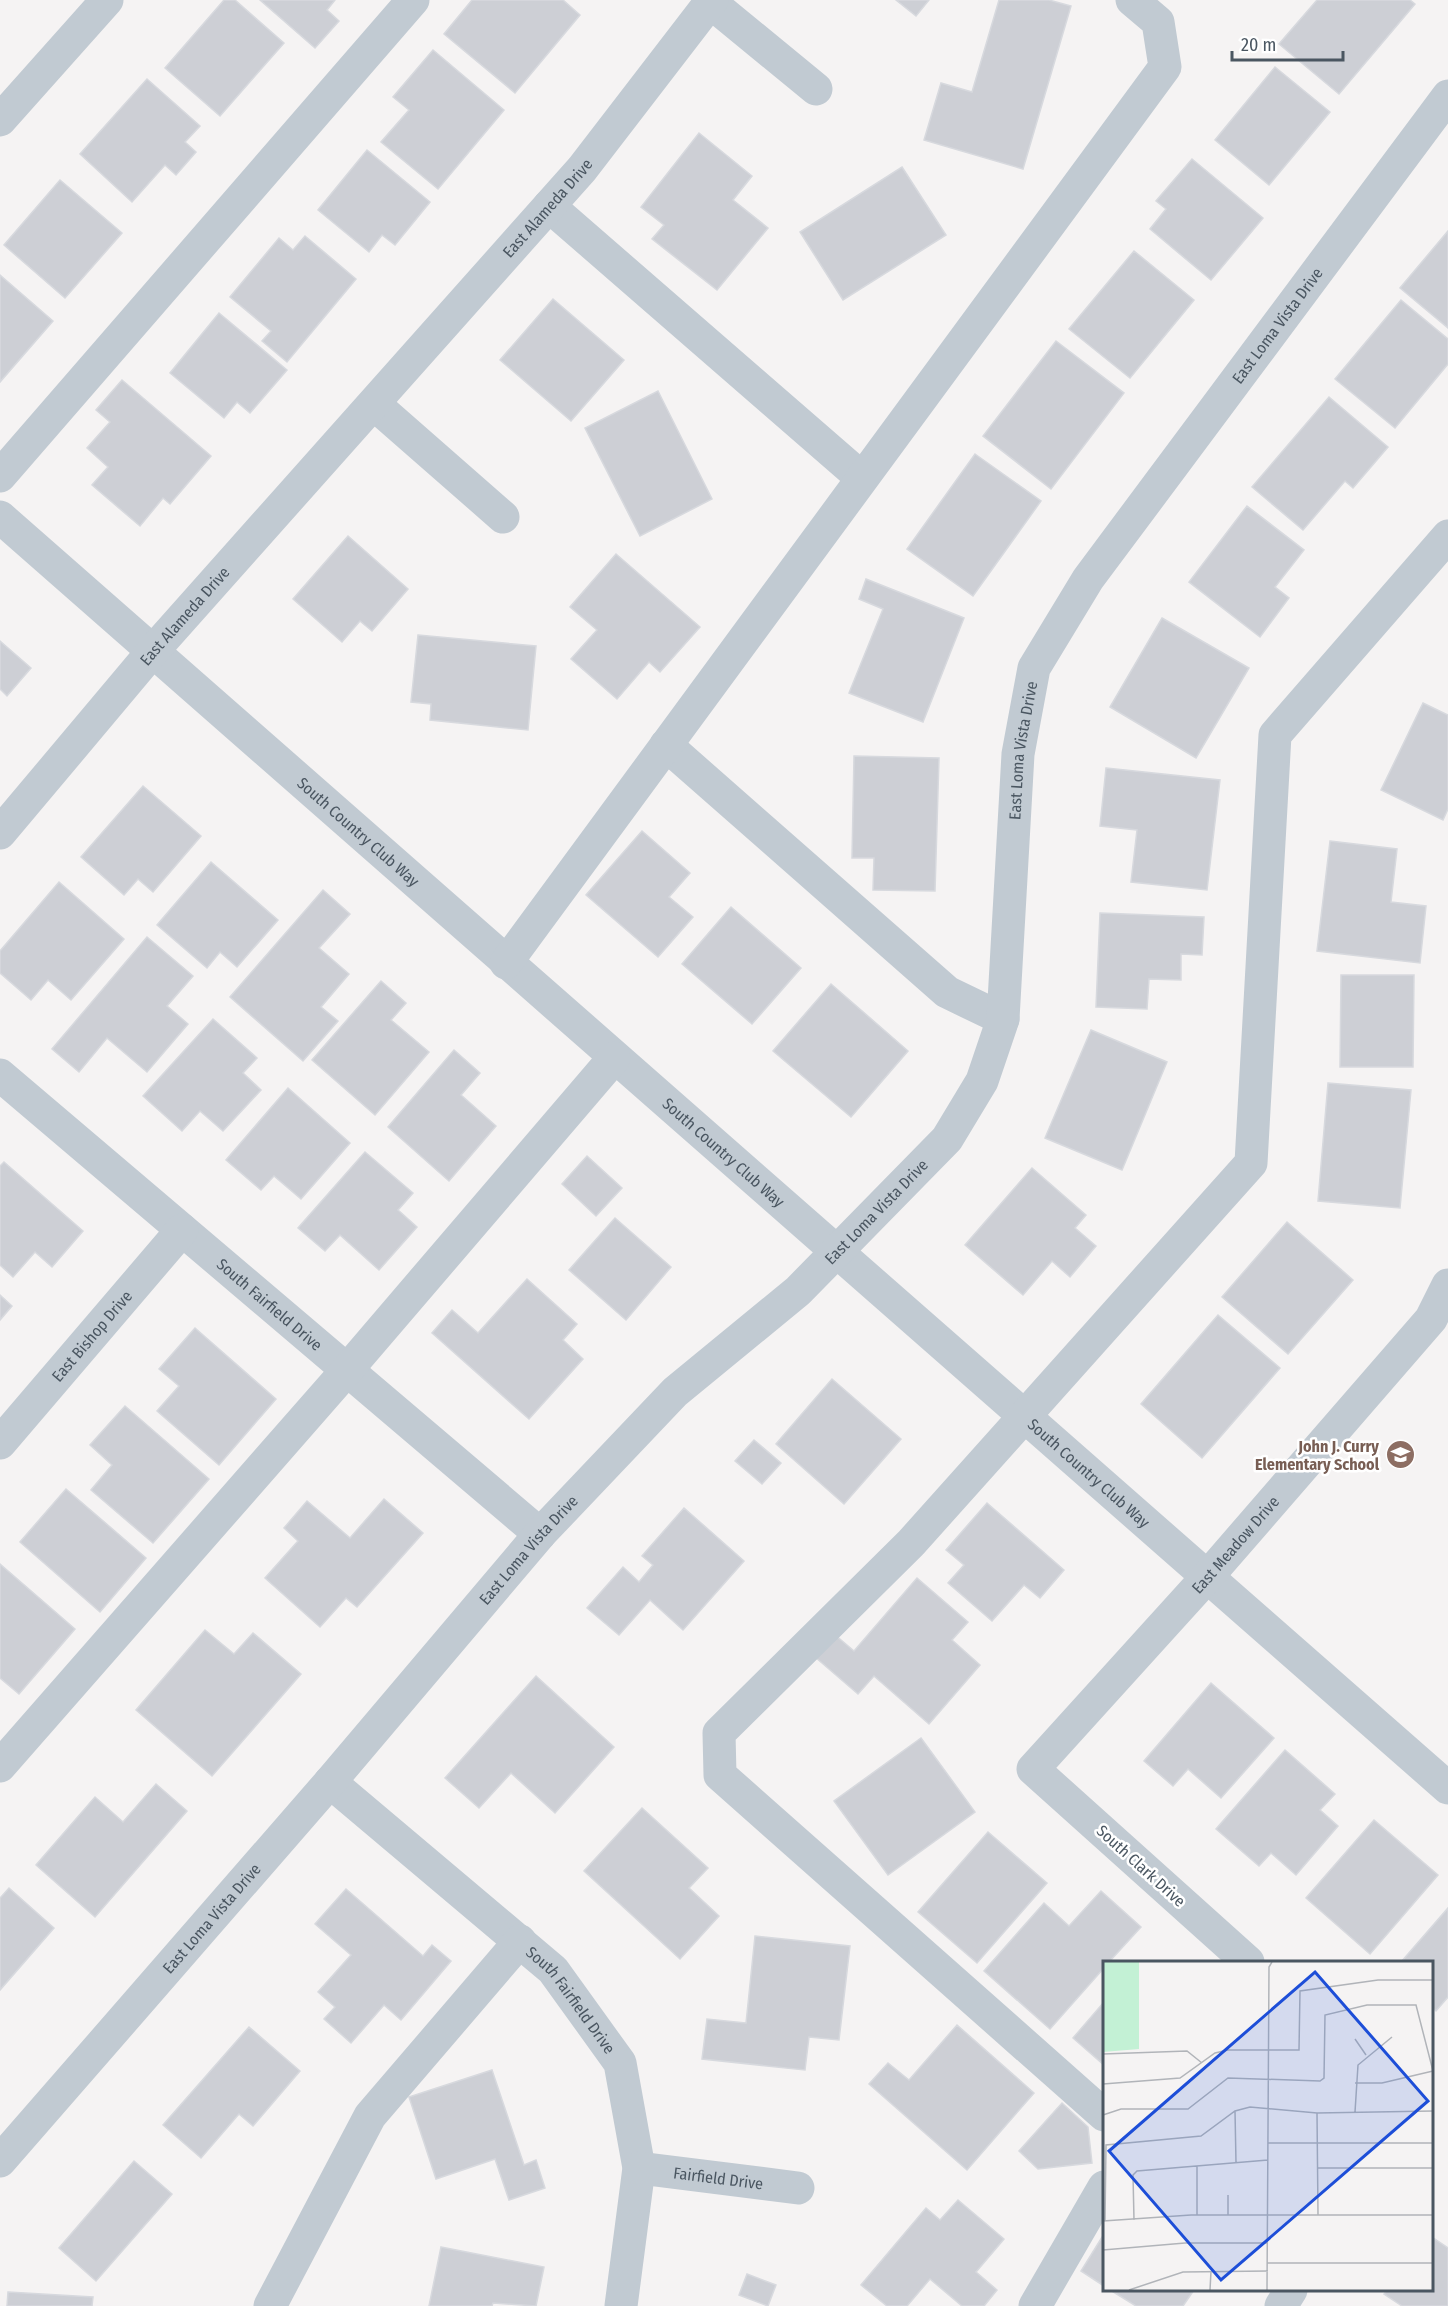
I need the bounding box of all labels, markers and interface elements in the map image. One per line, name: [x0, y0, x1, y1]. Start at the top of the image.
scale bar: [1232, 24, 1343, 62]
text: 20 m: [1241, 34, 1276, 56]
street label: East Alameda Drive: [499, 155, 596, 261]
street label: East Loma Vista Drive: [1228, 264, 1326, 387]
street label: East Alameda Drive: [136, 562, 233, 669]
street label: East Loma Vista Drive: [1005, 680, 1041, 820]
street label: South Country Club Way: [294, 773, 424, 891]
street label: South Country Club Way: [659, 1094, 789, 1211]
street label: East Loma Vista Drive: [820, 1155, 932, 1268]
street label: South Fairfield Drive: [213, 1254, 326, 1354]
street label: East Bishop Drive: [47, 1286, 136, 1385]
street label: South Country Club Way: [1024, 1414, 1155, 1532]
place label: John J. Curry Elementary School: [1255, 1437, 1380, 1474]
school or university icon: John J. Curry Elementary School: [1384, 1439, 1416, 1471]
street label: East Loma Vista Drive: [475, 1491, 582, 1608]
street label: East Meadow Drive: [1188, 1492, 1283, 1597]
street label: South Clark Drive: [1093, 1821, 1189, 1911]
street label: East Loma Vista Drive: [158, 1859, 265, 1977]
street label: South Fairfield Drive: [523, 1942, 620, 2057]
inset map: [1103, 1961, 1433, 2291]
street label: Fairfield Drive: [672, 2163, 764, 2193]

